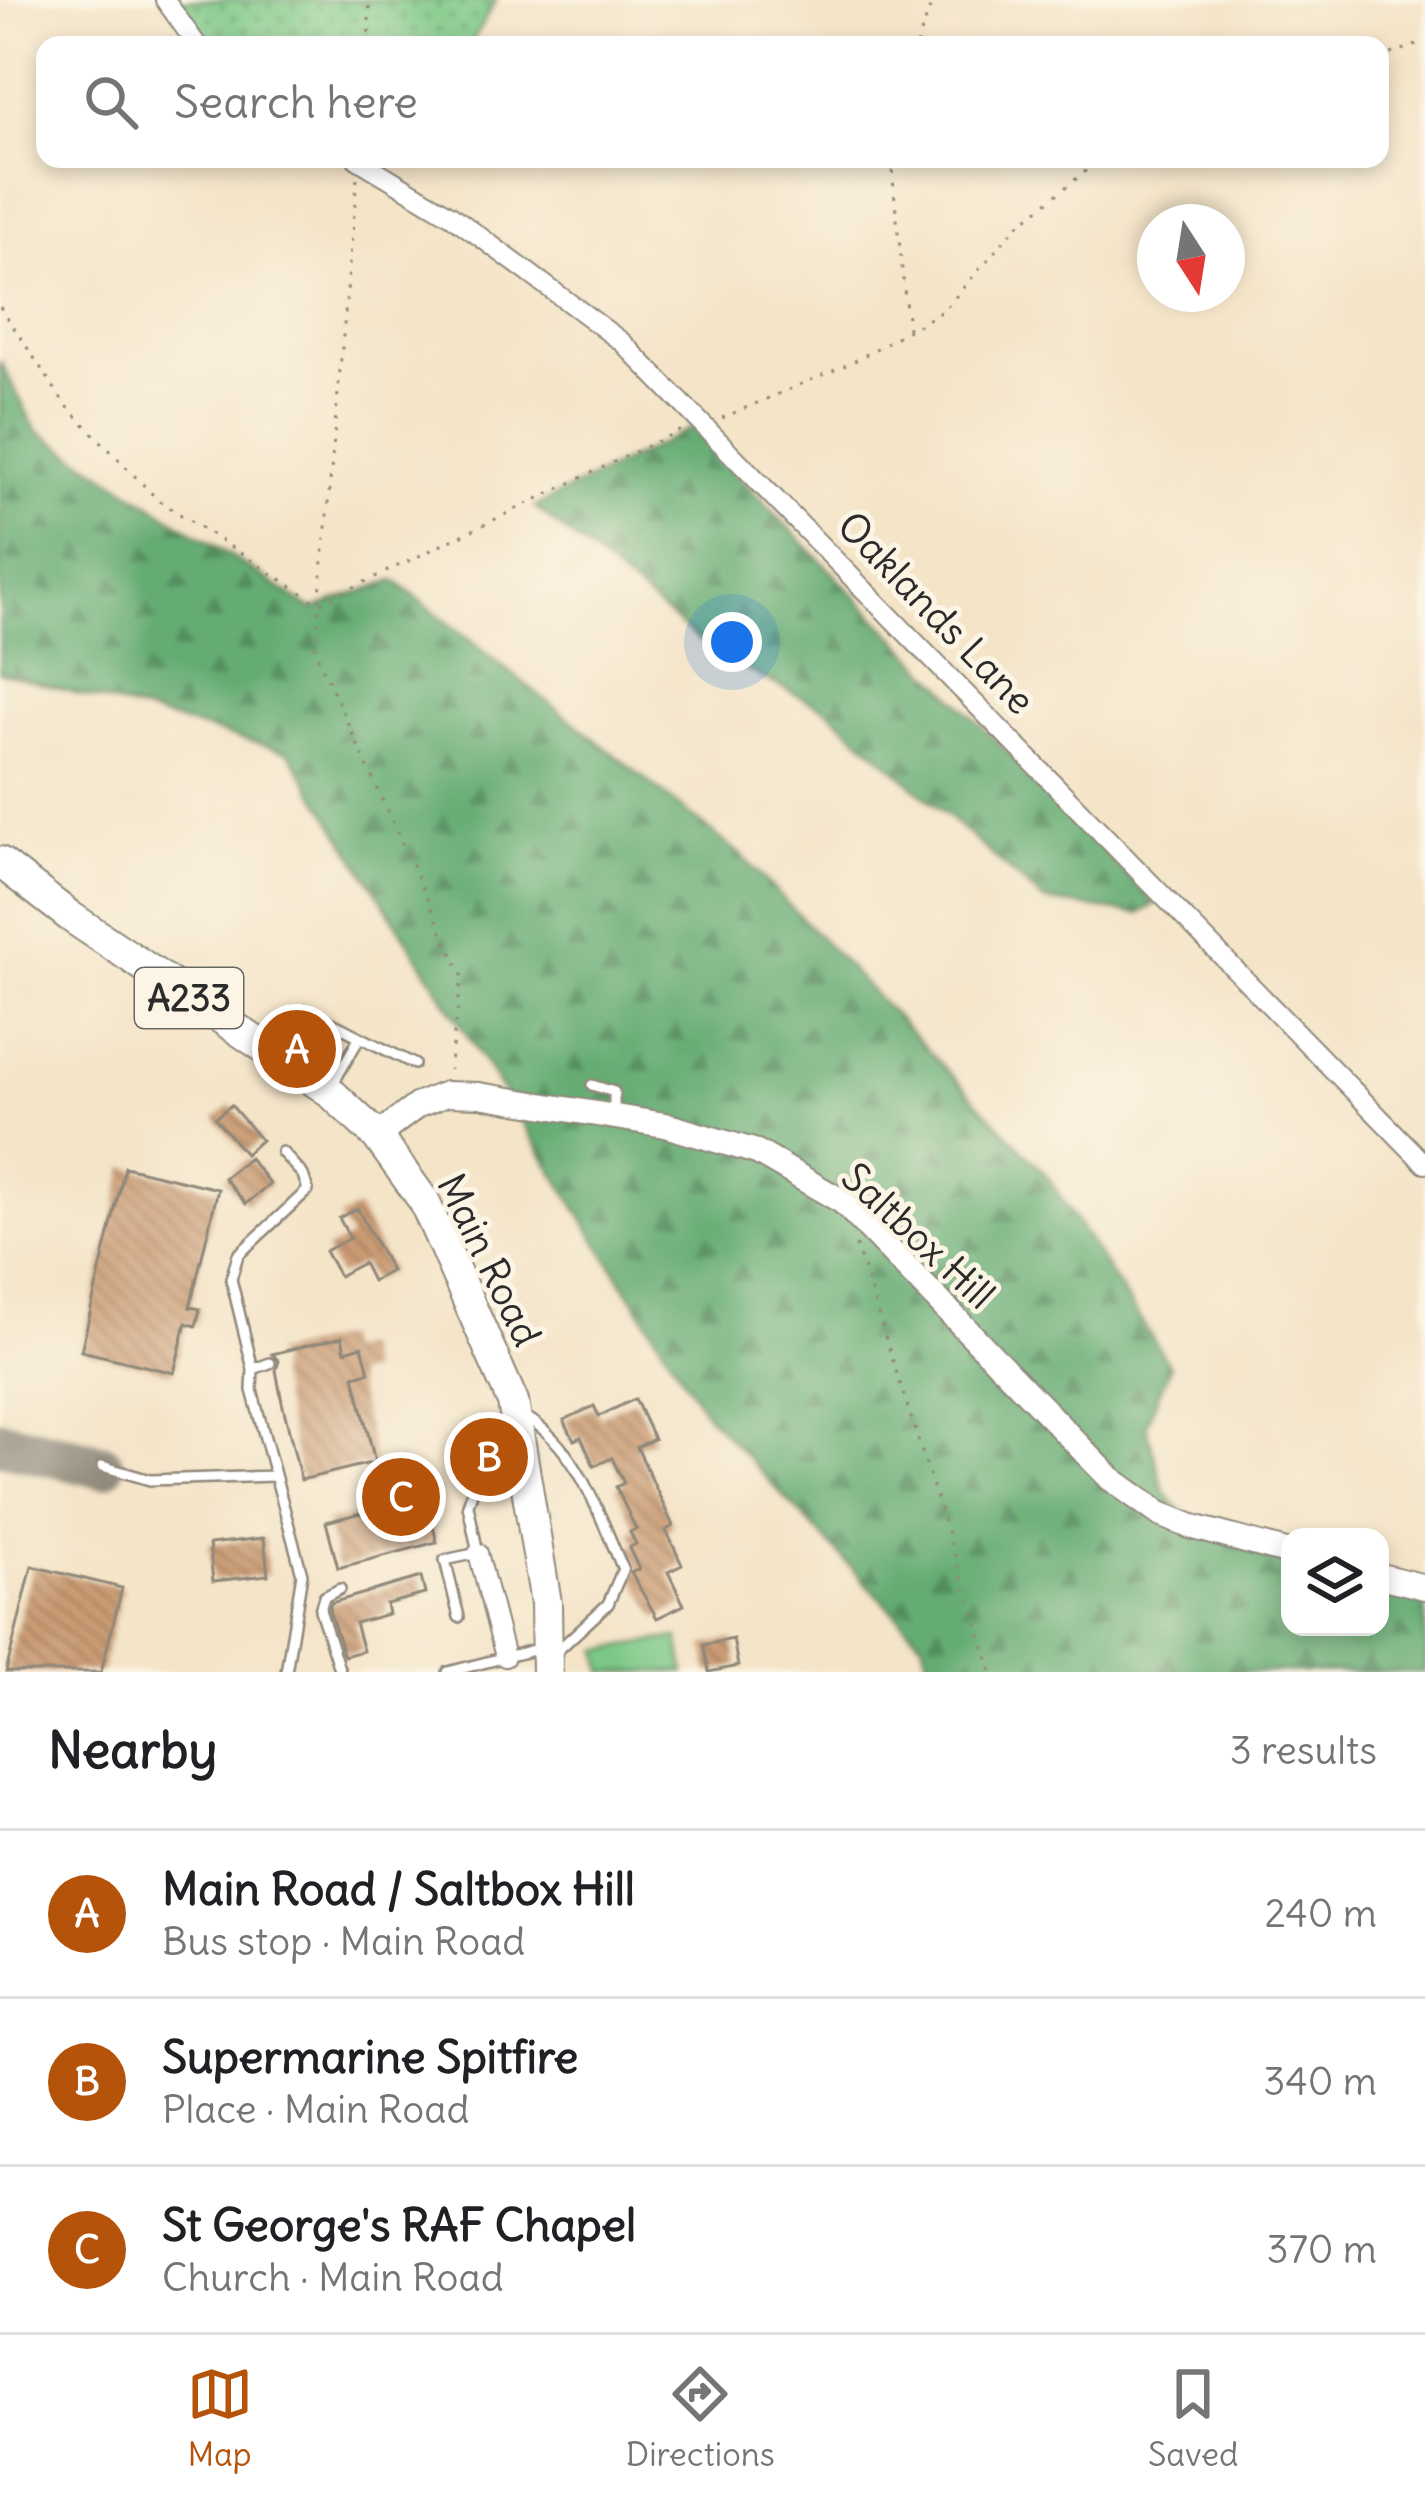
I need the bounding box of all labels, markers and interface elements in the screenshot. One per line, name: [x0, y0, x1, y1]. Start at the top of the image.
search box: [36, 36, 1389, 168]
icon: search: [78, 69, 144, 135]
text: Search here: [174, 74, 418, 130]
north arrow: [1137, 204, 1245, 312]
street label: Oaklands Lane: [827, 501, 1045, 725]
your location: [702, 612, 762, 672]
road number: A233: [135, 968, 243, 1028]
pin: A: [258, 1004, 336, 1094]
street label: Saltbox Hill: [831, 1153, 1005, 1319]
street label: Main Road: [426, 1166, 552, 1354]
pin: B: [450, 1412, 528, 1502]
pin: C: [362, 1452, 440, 1542]
map controls: [1281, 1528, 1389, 1636]
button: layers: [1281, 1528, 1389, 1636]
text: Nearby: [48, 1718, 217, 1782]
text: 3 results: [1230, 1726, 1377, 1775]
text: Main Road / Saltbox Hill: [162, 1861, 635, 1917]
text: A: [74, 1889, 100, 1938]
text: 240 m: [1265, 1889, 1377, 1938]
text: Bus stop · Main Road: [162, 1917, 525, 1966]
text: Supermarine Spitfire: [162, 2029, 578, 2085]
text: B: [74, 2057, 100, 2106]
text: 340 m: [1263, 2057, 1377, 2106]
text: Place · Main Road: [162, 2085, 469, 2134]
text: St George's RAF Chapel: [162, 2197, 636, 2253]
text: C: [74, 2225, 100, 2274]
text: 370 m: [1267, 2225, 1377, 2274]
text: Church · Main Road: [162, 2253, 504, 2302]
tab: Map: [187, 2361, 253, 2475]
tab: Directions: [626, 2361, 775, 2475]
tab: Saved: [1148, 2361, 1238, 2475]

